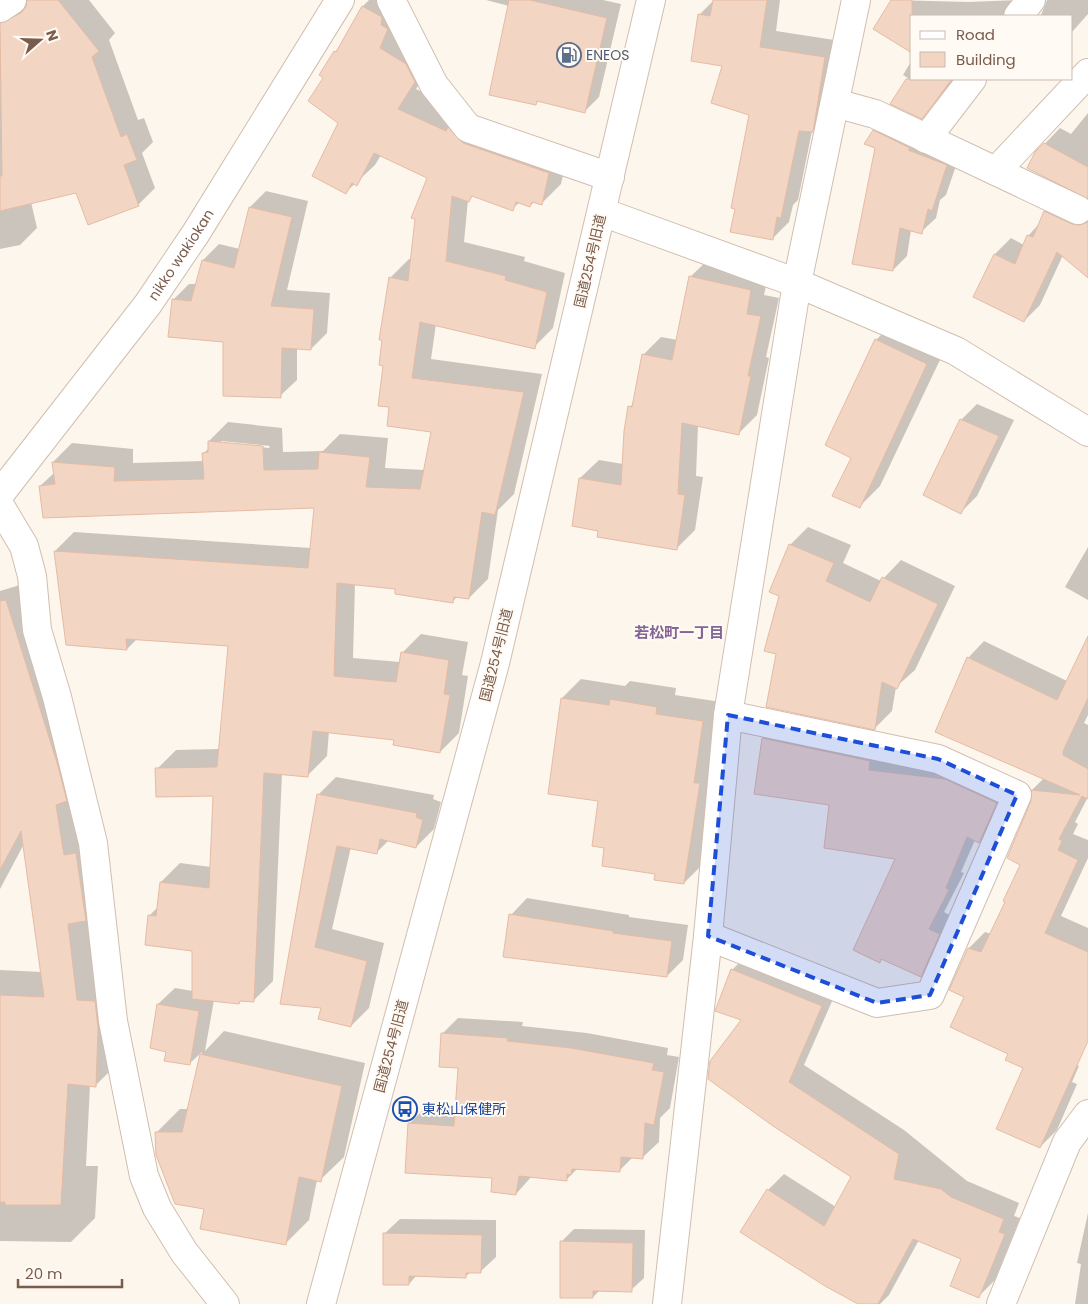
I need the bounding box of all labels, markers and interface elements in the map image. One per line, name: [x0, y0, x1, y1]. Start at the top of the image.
north arrow: [15, 15, 65, 65]
legend: [910, 15, 1073, 80]
text: Road: [956, 24, 995, 45]
text: N: [41, 27, 63, 44]
fuel station icon: ENEOS: [556, 42, 582, 68]
place label: ENEOS: [586, 45, 629, 65]
text: Building: [956, 49, 1016, 70]
street label: nikko wakiokan: [143, 205, 218, 304]
street label: 国道254号旧道: [569, 212, 611, 310]
street label: 国道254号旧道: [475, 606, 517, 704]
district label: 若松町一丁目: [634, 622, 724, 643]
street label: 国道254号旧道: [369, 997, 413, 1095]
bus stop icon: 東松山保健所: [392, 1096, 418, 1122]
place label: 東松山保健所: [422, 1099, 506, 1119]
scale bar: [18, 1256, 121, 1288]
text: 20 m: [25, 1263, 63, 1284]

